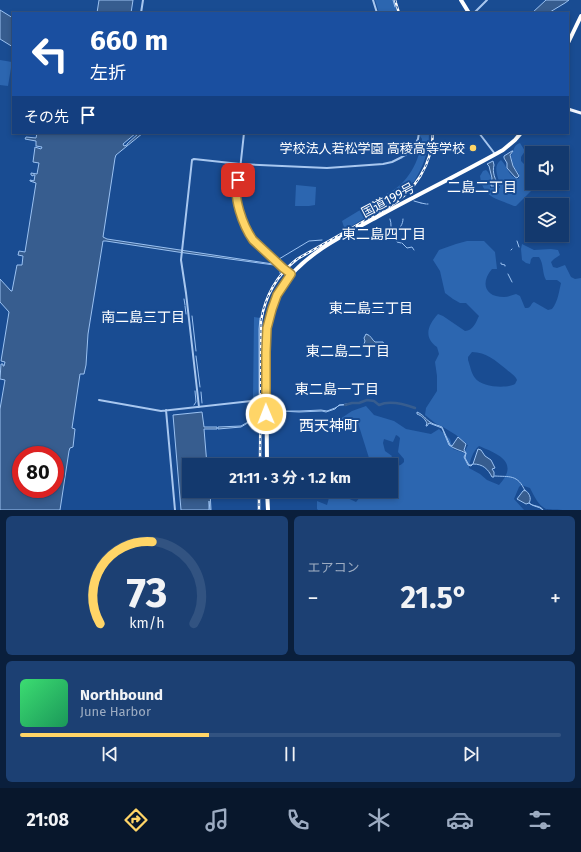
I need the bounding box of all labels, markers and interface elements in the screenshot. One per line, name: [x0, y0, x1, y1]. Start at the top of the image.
text: 660 m: [90, 24, 168, 57]
icon: left: [24, 28, 76, 80]
text: 左折: [90, 62, 126, 84]
icon: arrive: [77, 104, 99, 126]
text: その先: [24, 108, 69, 126]
place label: 学校法人若松学園 高稜高等学校: [280, 141, 465, 156]
marker: 学校法人若松学園 高稜高等学校: [468, 143, 478, 153]
map controls: [525, 146, 569, 242]
button: sound: [525, 146, 569, 190]
pin: [221, 163, 255, 197]
icon: arrive: [227, 169, 249, 191]
district label: 二島二丁目: [447, 179, 517, 196]
street label: 国道199号: [359, 180, 417, 220]
button: layers: [525, 198, 569, 242]
district label: 東二島四丁目: [342, 226, 426, 243]
district label: 東二島三丁目: [329, 300, 413, 317]
district label: 南二島三丁目: [101, 309, 185, 326]
district label: 東二島二丁目: [306, 343, 390, 360]
district label: 東二島一丁目: [295, 381, 379, 398]
position arrow: [245, 393, 287, 435]
district label: 西天神町: [299, 417, 359, 435]
speed limit sign: 80: [12, 446, 64, 498]
text: 21:11 · 3 分 · 1.2 km: [229, 469, 351, 487]
text: エアコン: [308, 560, 360, 575]
text: 73: [126, 567, 167, 617]
text: 21.5°: [400, 580, 468, 616]
text: −: [308, 585, 319, 612]
text: +: [550, 585, 561, 612]
text: km/h: [129, 614, 164, 631]
text: Northbound: [80, 686, 163, 704]
text: June Harbor: [80, 704, 151, 719]
icon: previous: [99, 743, 121, 765]
icon: pause: [279, 743, 301, 765]
icon: next: [460, 743, 482, 765]
icon: directions: [122, 806, 150, 834]
icon: music: [203, 806, 231, 834]
icon: phone: [284, 806, 312, 834]
icon: climate: [365, 806, 393, 834]
icon: car: [446, 806, 474, 834]
icon: filters: [526, 806, 554, 834]
text: 21:08: [26, 809, 69, 831]

